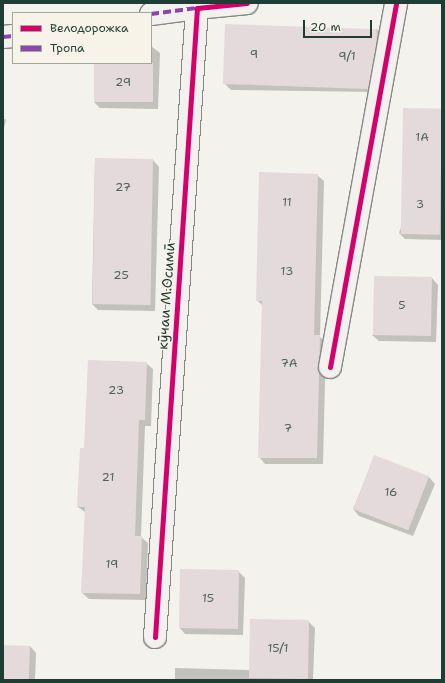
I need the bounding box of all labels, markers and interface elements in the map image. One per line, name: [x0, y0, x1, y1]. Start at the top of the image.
legend: [12, 12, 152, 64]
scale bar: [305, 12, 374, 38]
text: 20 m: [310, 19, 341, 35]
text: Велодорожка: [50, 20, 128, 36]
text: Тропа: [50, 40, 84, 56]
house number: 9: [250, 48, 258, 62]
house number: 9/1: [338, 50, 356, 64]
house number: 29: [115, 76, 131, 90]
house number: 1А: [415, 131, 429, 145]
house number: 27: [115, 181, 131, 195]
house number: 11: [282, 196, 292, 210]
house number: 3: [416, 198, 424, 212]
street label: кӯчаи М.Осимӣ: [154, 242, 178, 350]
house number: 13: [281, 265, 293, 279]
house number: 25: [113, 269, 129, 283]
house number: 5: [398, 299, 406, 313]
house number: 7А: [280, 357, 298, 371]
house number: 23: [108, 384, 124, 398]
house number: 7: [284, 422, 292, 436]
house number: 21: [102, 471, 114, 485]
house number: 16: [384, 486, 398, 500]
house number: 19: [106, 558, 118, 572]
house number: 15: [202, 592, 214, 606]
house number: 15/1: [267, 642, 289, 656]

